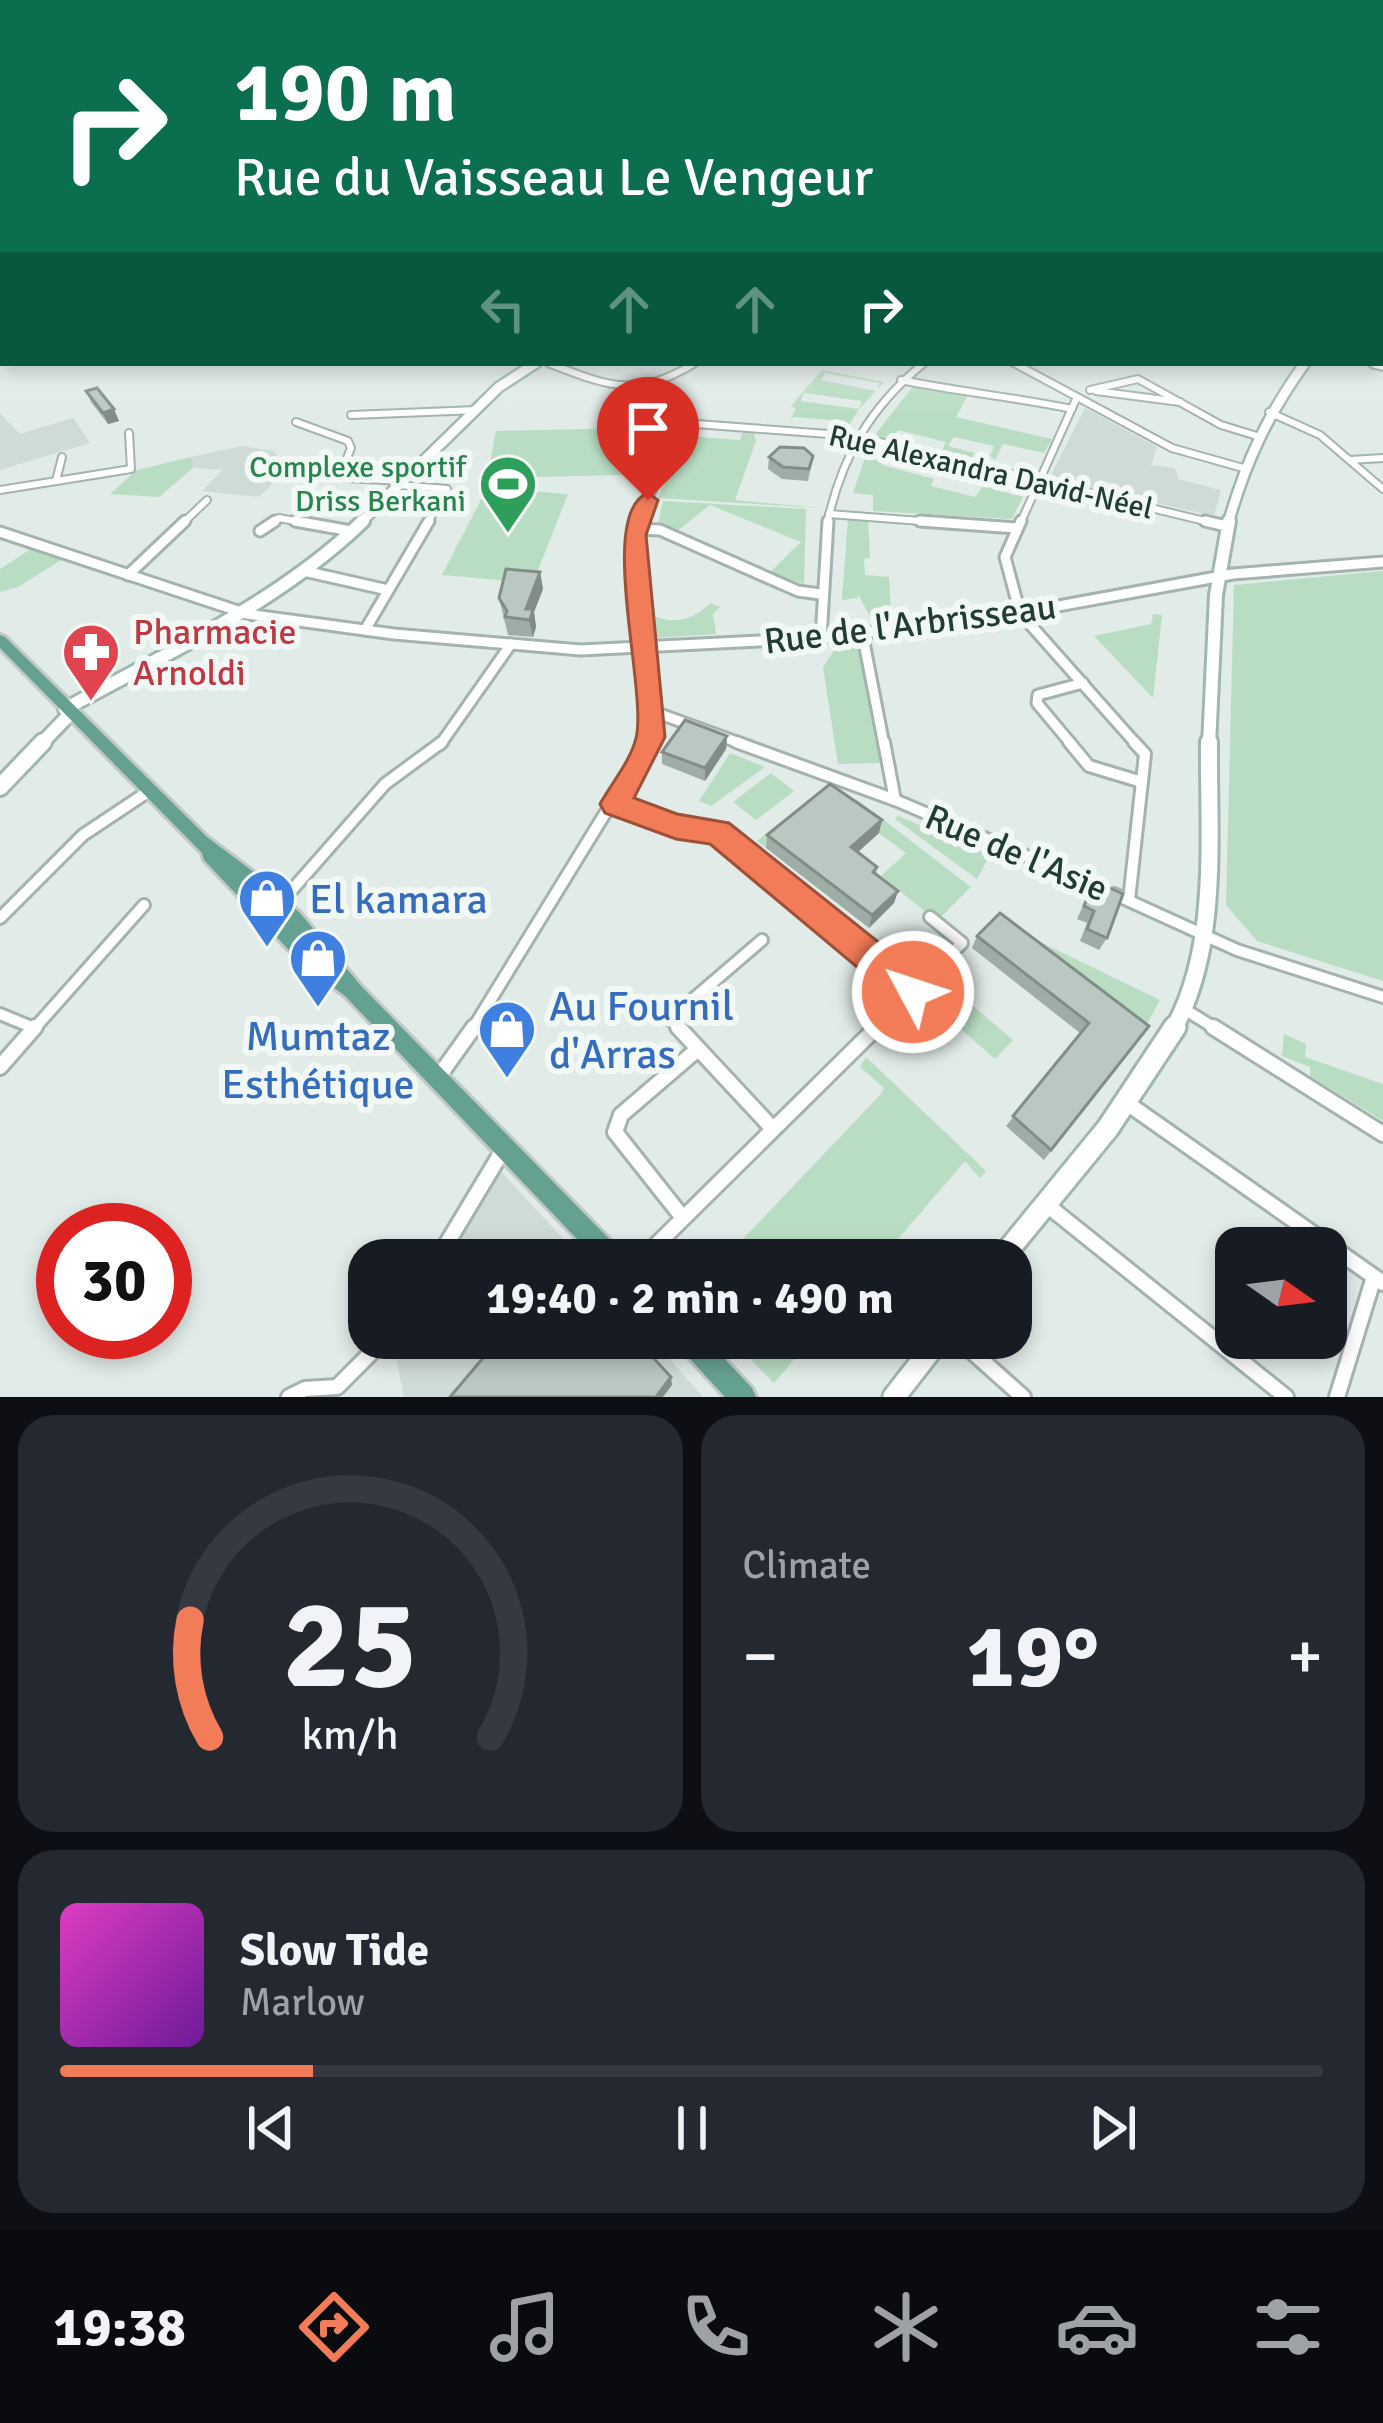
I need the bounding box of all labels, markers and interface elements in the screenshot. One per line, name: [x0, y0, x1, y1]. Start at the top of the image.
text: 190 m: [234, 41, 456, 145]
icon: right: [36, 48, 192, 204]
text: Rue du Vaisseau Le Vengeur: [234, 144, 873, 211]
icon: left: [470, 276, 536, 342]
icon: ahead: [596, 276, 662, 342]
icon: ahead: [722, 276, 788, 342]
icon: right: [848, 276, 914, 342]
pin: [597, 377, 699, 500]
icon: arrive: [615, 395, 681, 461]
street label: Rue Alexandra David-Néel: [825, 417, 1157, 528]
place label: Complexe sportif Driss Berkani: [249, 449, 468, 520]
sports icon: Complexe sportif Driss Berkani: [477, 453, 539, 535]
street label: Rue de l'Arbrisseau: [762, 584, 1059, 665]
place label: Pharmacie Arnoldi: [133, 610, 296, 696]
pharmacy icon: Pharmacie Arnoldi: [60, 621, 122, 703]
street label: Rue de l'Asie: [918, 795, 1114, 912]
shop icon: El kamara: [236, 867, 298, 949]
place label: El kamara: [309, 874, 488, 925]
shop icon: Mumtaz Esthétique: [287, 927, 349, 1009]
position arrow: [850, 929, 976, 1055]
place label: Au Fournil d'Arras: [549, 981, 734, 1080]
shop icon: Au Fournil d'Arras: [476, 998, 538, 1080]
place label: Mumtaz Esthétique: [221, 1011, 415, 1110]
speed limit sign: 30: [36, 1203, 192, 1359]
north arrow: [1215, 1227, 1347, 1359]
map controls: [1215, 1227, 1347, 1359]
text: 19:40 · 2 min · 490 m: [486, 1271, 894, 1326]
text: Climate: [743, 1541, 871, 1589]
text: 25: [283, 1569, 418, 1722]
text: 19°: [966, 1601, 1099, 1712]
text: −: [743, 1616, 778, 1697]
text: +: [1287, 1616, 1323, 1697]
text: km/h: [302, 1708, 399, 1761]
text: Slow Tide: [240, 1923, 429, 1978]
text: Marlow: [240, 1978, 365, 2026]
icon: previous: [238, 2095, 304, 2161]
icon: pause: [659, 2095, 725, 2161]
icon: next: [1080, 2095, 1146, 2161]
icon: directions: [292, 2285, 376, 2369]
icon: music: [483, 2285, 567, 2369]
icon: phone: [674, 2285, 758, 2369]
icon: climate: [864, 2285, 948, 2369]
icon: car: [1055, 2285, 1139, 2369]
icon: filters: [1246, 2285, 1330, 2369]
text: 19:38: [53, 2294, 186, 2361]

